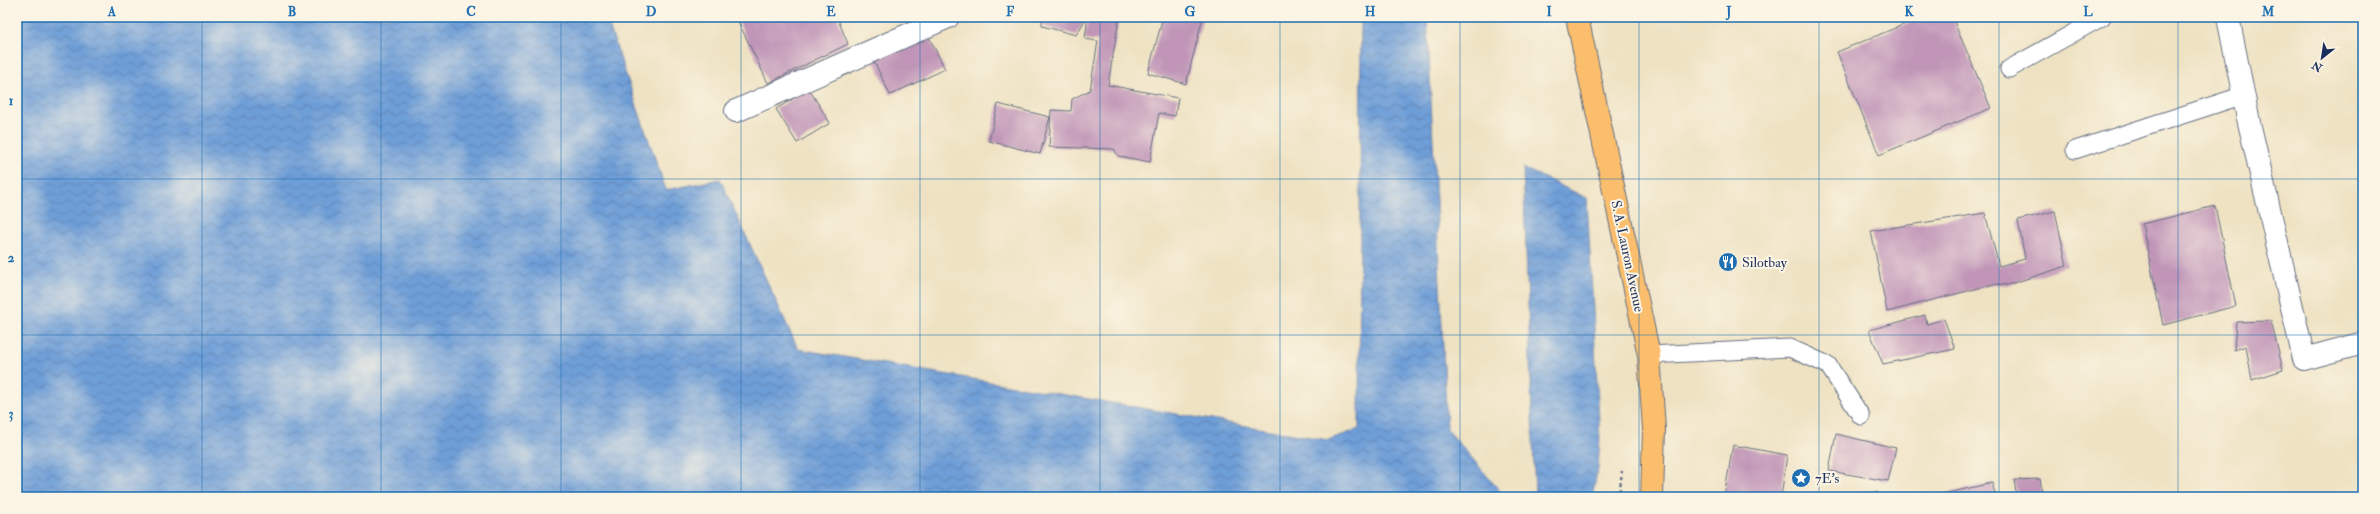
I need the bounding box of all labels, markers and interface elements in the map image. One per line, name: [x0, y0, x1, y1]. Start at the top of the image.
text: A: [107, 4, 117, 20]
text: B: [288, 4, 296, 20]
text: C: [466, 4, 476, 20]
text: D: [646, 4, 657, 20]
text: E: [826, 4, 836, 20]
text: F: [1006, 4, 1015, 20]
text: G: [1185, 4, 1196, 20]
text: H: [1365, 4, 1376, 20]
text: I: [1546, 4, 1552, 20]
text: J: [1725, 4, 1732, 21]
text: K: [1904, 4, 1914, 20]
text: L: [2083, 4, 2093, 20]
text: M: [2261, 4, 2275, 20]
north arrow: [2302, 38, 2342, 78]
text: N: [2309, 58, 2326, 75]
text: 1: [9, 93, 14, 109]
street label: S. A. Lauron Avenue: [1607, 199, 1648, 314]
text: 2: [8, 250, 15, 266]
restaurant icon: Silotbay: [1717, 251, 1739, 273]
place label: Silotbay: [1742, 254, 1788, 272]
text: 3: [9, 406, 14, 422]
place icon: 7E's: [1790, 467, 1812, 489]
place label: 7E's: [1815, 470, 1840, 487]

